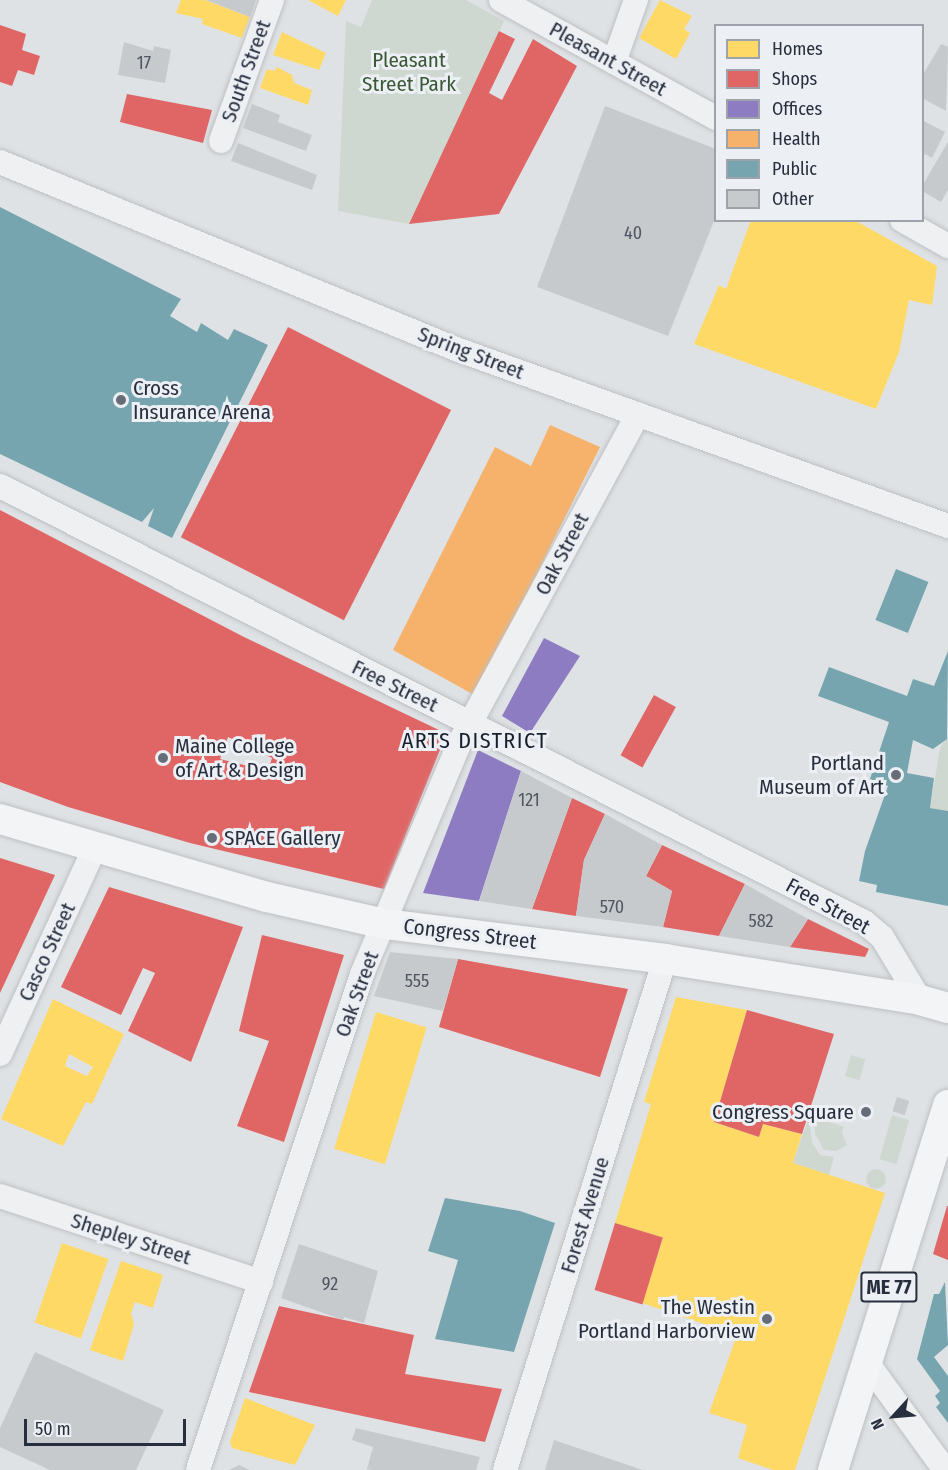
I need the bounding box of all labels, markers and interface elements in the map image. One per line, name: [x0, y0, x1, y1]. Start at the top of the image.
street label: South Street: [216, 16, 276, 126]
street label: Pleasant Street: [545, 16, 671, 102]
legend: [714, 24, 924, 222]
text: Homes: [772, 38, 823, 60]
park label: Pleasant Street Park: [362, 47, 456, 97]
house number: 17: [137, 52, 151, 74]
text: Shops: [772, 68, 817, 90]
text: Offices: [772, 98, 822, 120]
text: Health: [772, 128, 820, 150]
text: Public: [772, 158, 817, 180]
text: Other: [772, 188, 814, 210]
house number: 40: [624, 222, 642, 244]
street label: Spring Street: [414, 321, 528, 385]
place label: Cross Insurance Arena: [133, 375, 271, 425]
marker: Cross Insurance Arena: [114, 393, 128, 407]
street label: Oak Street: [530, 509, 594, 599]
street label: Free Street: [348, 654, 442, 718]
district label: ARTS DISTRICT: [402, 728, 548, 754]
place label: Maine College of Art & Design: [175, 733, 304, 783]
place label: Portland Museum of Art: [759, 750, 884, 800]
marker: Maine College of Art & Design: [156, 751, 170, 765]
marker: Portland Museum of Art: [889, 768, 903, 782]
house number: 121: [518, 789, 540, 811]
place label: SPACE Gallery: [224, 825, 341, 851]
marker: SPACE Gallery: [205, 831, 219, 845]
street label: Free Street: [781, 873, 875, 939]
house number: 570: [600, 896, 624, 918]
street label: Casco Street: [13, 899, 81, 1005]
house number: 582: [748, 910, 774, 932]
street label: Congress Street: [402, 913, 538, 955]
street label: Oak Street: [330, 948, 384, 1040]
house number: 555: [405, 970, 429, 992]
place label: Congress Square: [712, 1099, 854, 1125]
marker: Congress Square: [859, 1105, 873, 1119]
street label: Forest Avenue: [555, 1154, 615, 1276]
street label: Shepley Street: [68, 1208, 194, 1270]
road number: ME 77: [859, 1270, 919, 1304]
house number: 92: [322, 1273, 338, 1295]
place label: The Westin Portland Harborview: [578, 1294, 755, 1344]
marker: The Westin Portland Harborview: [760, 1312, 774, 1326]
north arrow: [864, 1386, 924, 1446]
scale bar: [27, 1407, 189, 1445]
text: N: [867, 1416, 888, 1433]
text: 50 m: [35, 1418, 71, 1440]

